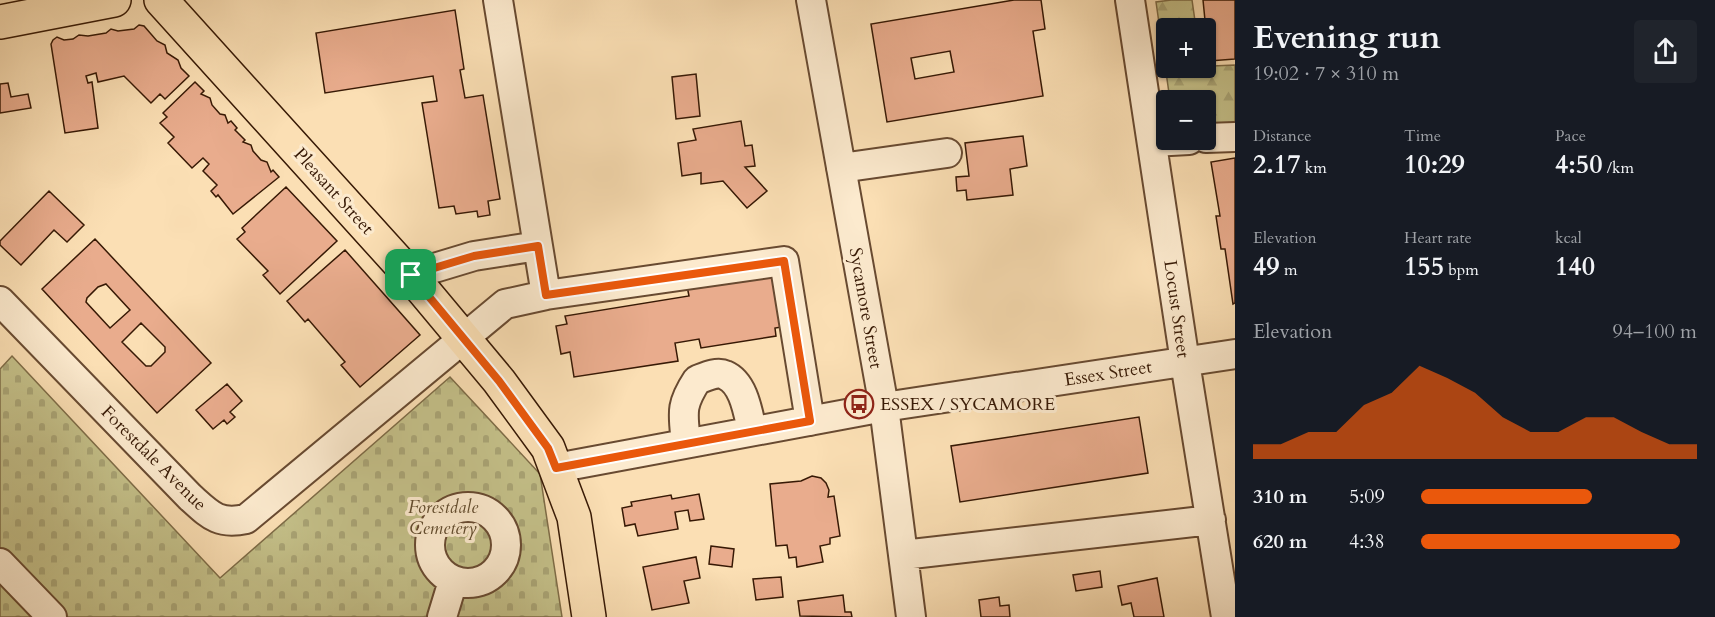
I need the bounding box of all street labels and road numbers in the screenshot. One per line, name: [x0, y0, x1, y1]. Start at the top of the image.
street label: Pleasant Street: [288, 142, 380, 240]
street label: Sycamore Street: [843, 246, 888, 371]
street label: Locust Street: [1157, 259, 1196, 360]
street label: Essex Street: [1062, 354, 1154, 393]
street label: Forestdale Avenue: [95, 400, 212, 517]

